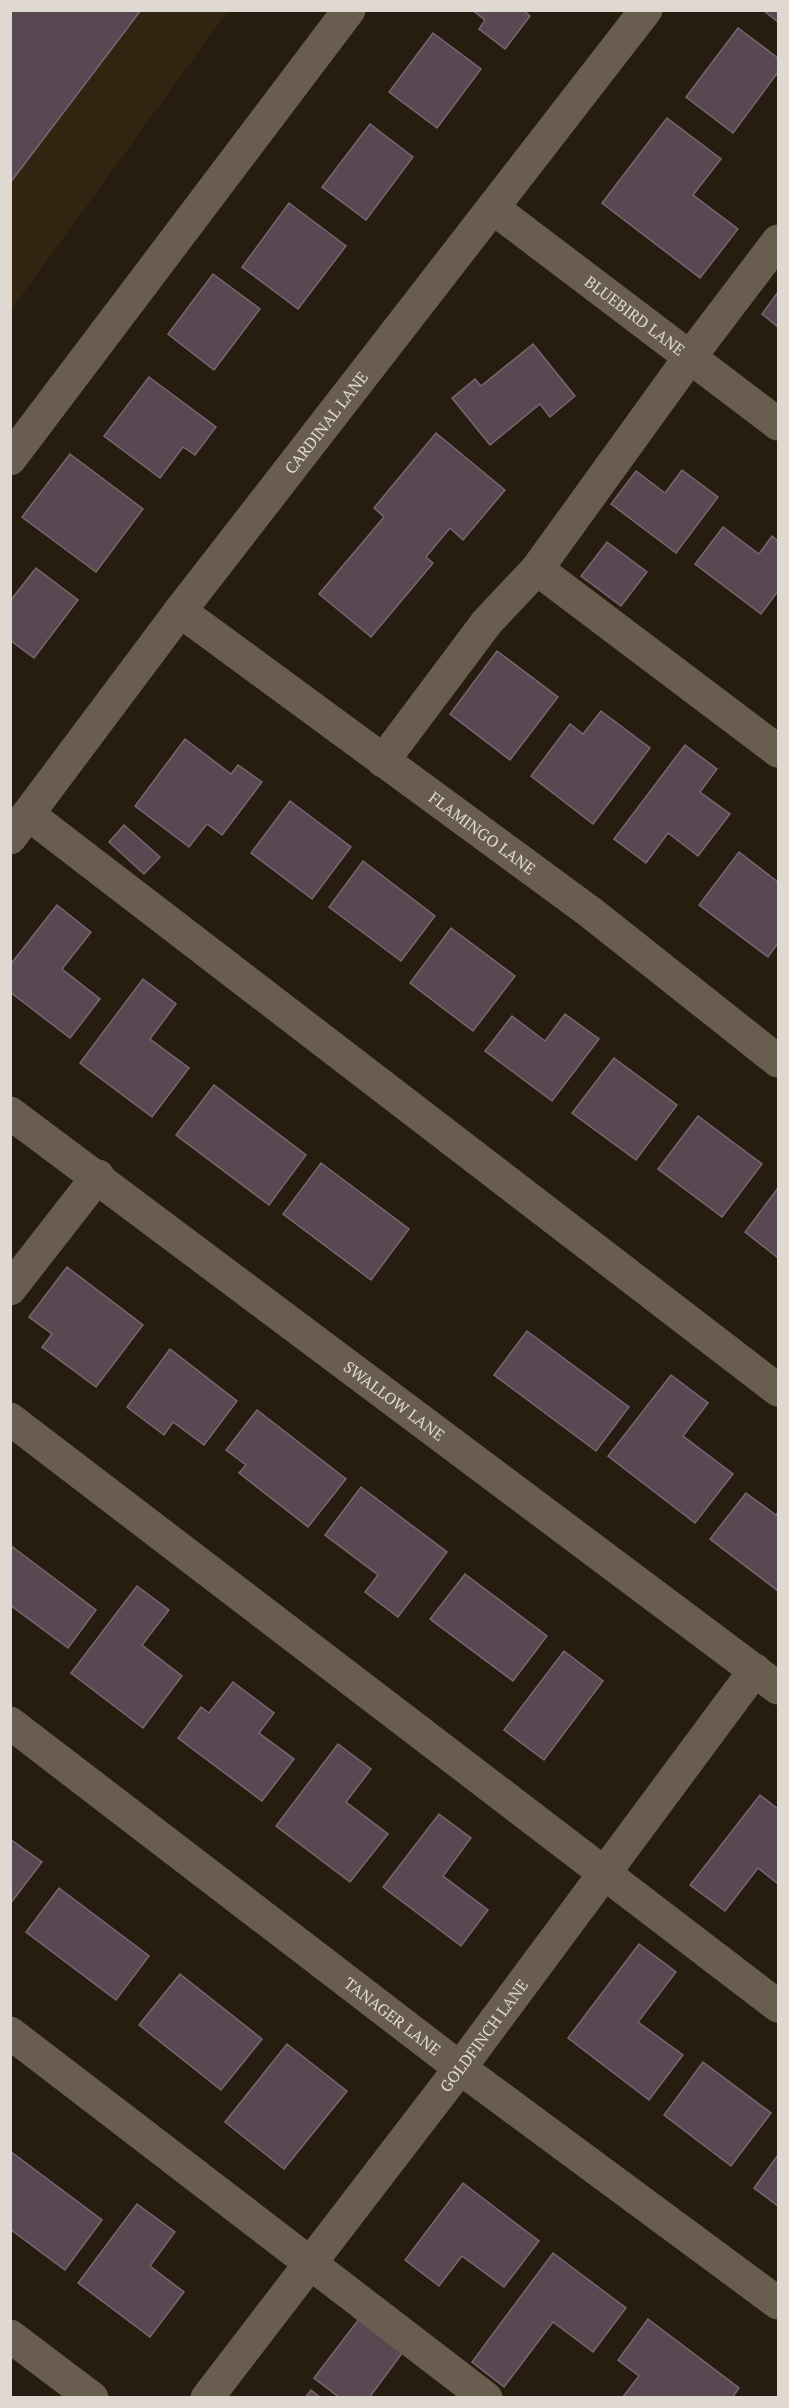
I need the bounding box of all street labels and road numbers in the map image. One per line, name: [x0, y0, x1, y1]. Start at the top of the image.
street label: BLUEBIRD LANE: [580, 270, 689, 361]
street label: CARDINAL LANE: [279, 367, 373, 478]
street label: FLAMINGO LANE: [425, 786, 540, 879]
street label: SWALLOW LANE: [339, 1356, 449, 1446]
street label: TANAGER LANE: [340, 1972, 445, 2060]
street label: GOLDFINCH LANE: [434, 1975, 533, 2097]

